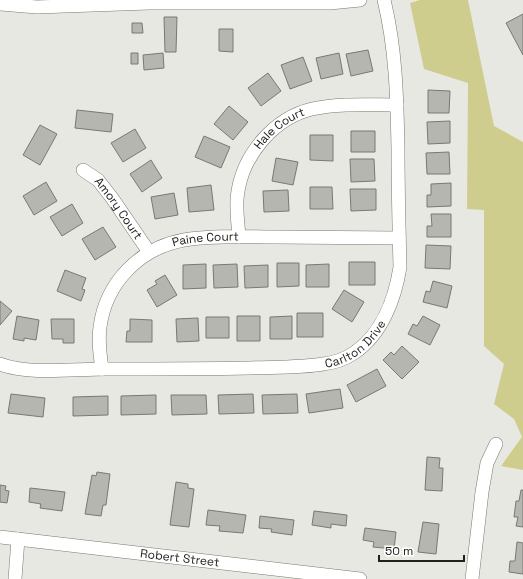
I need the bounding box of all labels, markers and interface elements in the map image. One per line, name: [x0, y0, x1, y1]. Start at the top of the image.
street label: Hale Court: [250, 104, 307, 152]
street label: Amory Court: [91, 174, 146, 243]
street label: Paine Court: [170, 229, 239, 250]
street label: Carlton Drive: [323, 317, 389, 372]
scale bar: [379, 537, 464, 563]
text: 50 m: [385, 543, 413, 559]
street label: Robert Street: [139, 545, 220, 571]

